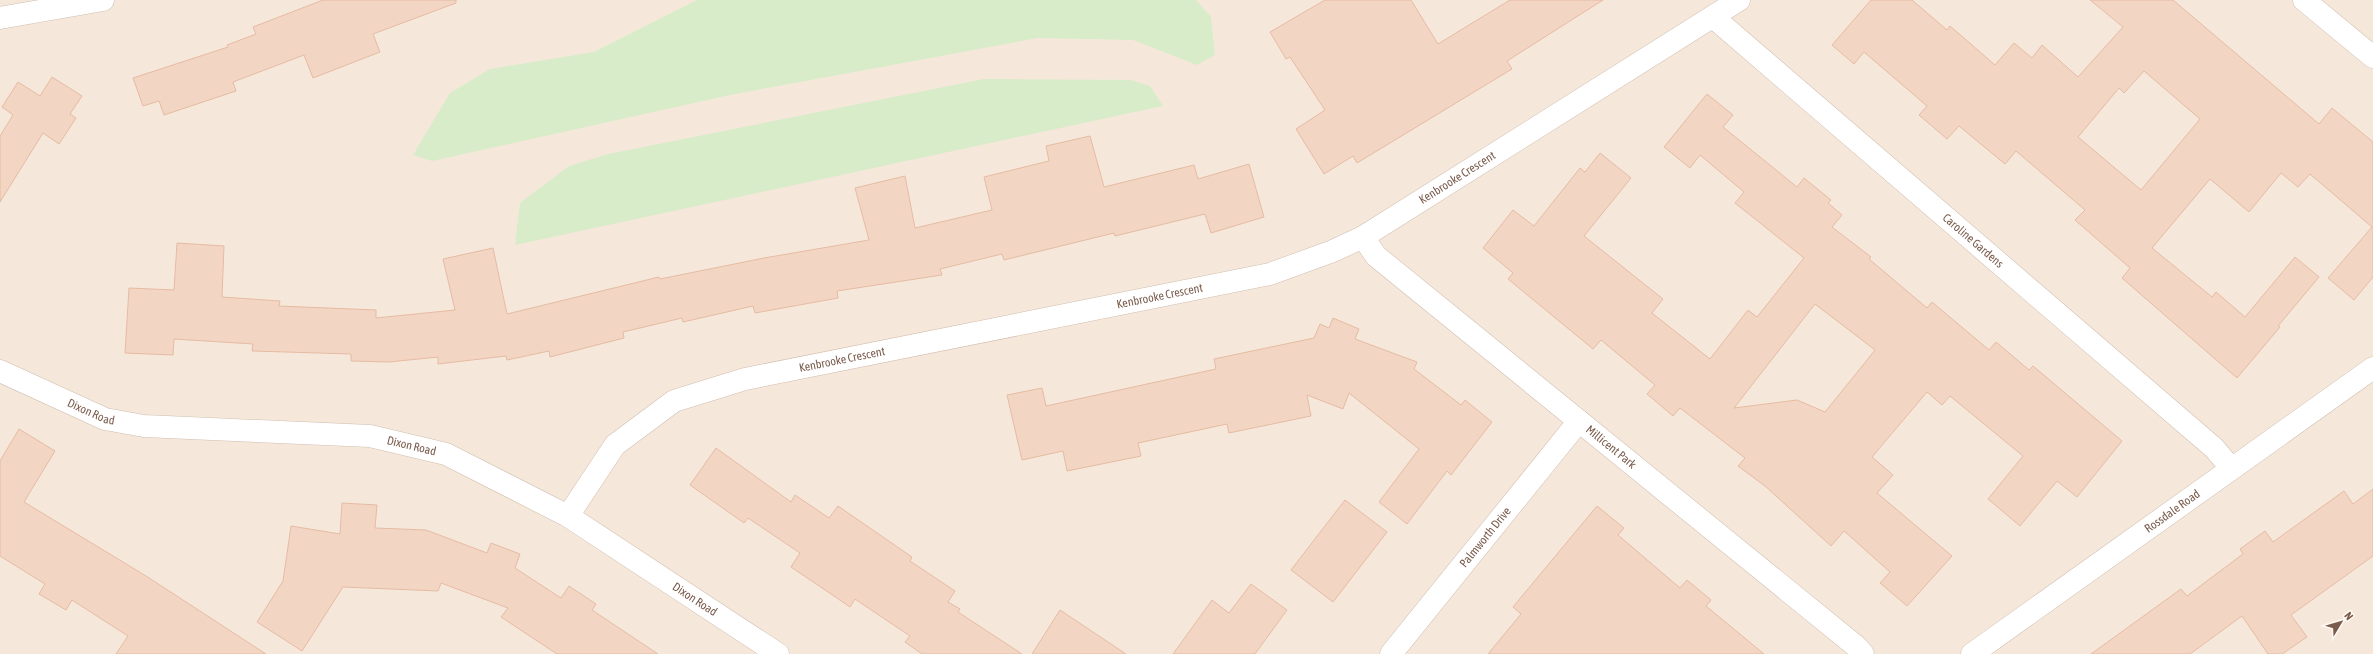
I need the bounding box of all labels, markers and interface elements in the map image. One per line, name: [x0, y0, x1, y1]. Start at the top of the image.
street label: Kenbrooke Crescent: [1416, 148, 1498, 207]
street label: Caroline Gardens: [1940, 211, 2006, 271]
street label: Kenbrooke Crescent: [1115, 281, 1204, 311]
street label: Kenbrooke Crescent: [798, 344, 887, 375]
street label: Dixon Road: [65, 396, 116, 428]
street label: Millicent Park: [1583, 422, 1640, 472]
street label: Dixon Road: [385, 433, 438, 458]
street label: Rossdale Road: [2142, 487, 2203, 536]
street label: Palmworth Drive: [1457, 504, 1514, 570]
street label: Dixon Road: [670, 580, 720, 619]
north arrow: [2321, 602, 2361, 642]
text: N: [2342, 610, 2356, 622]

